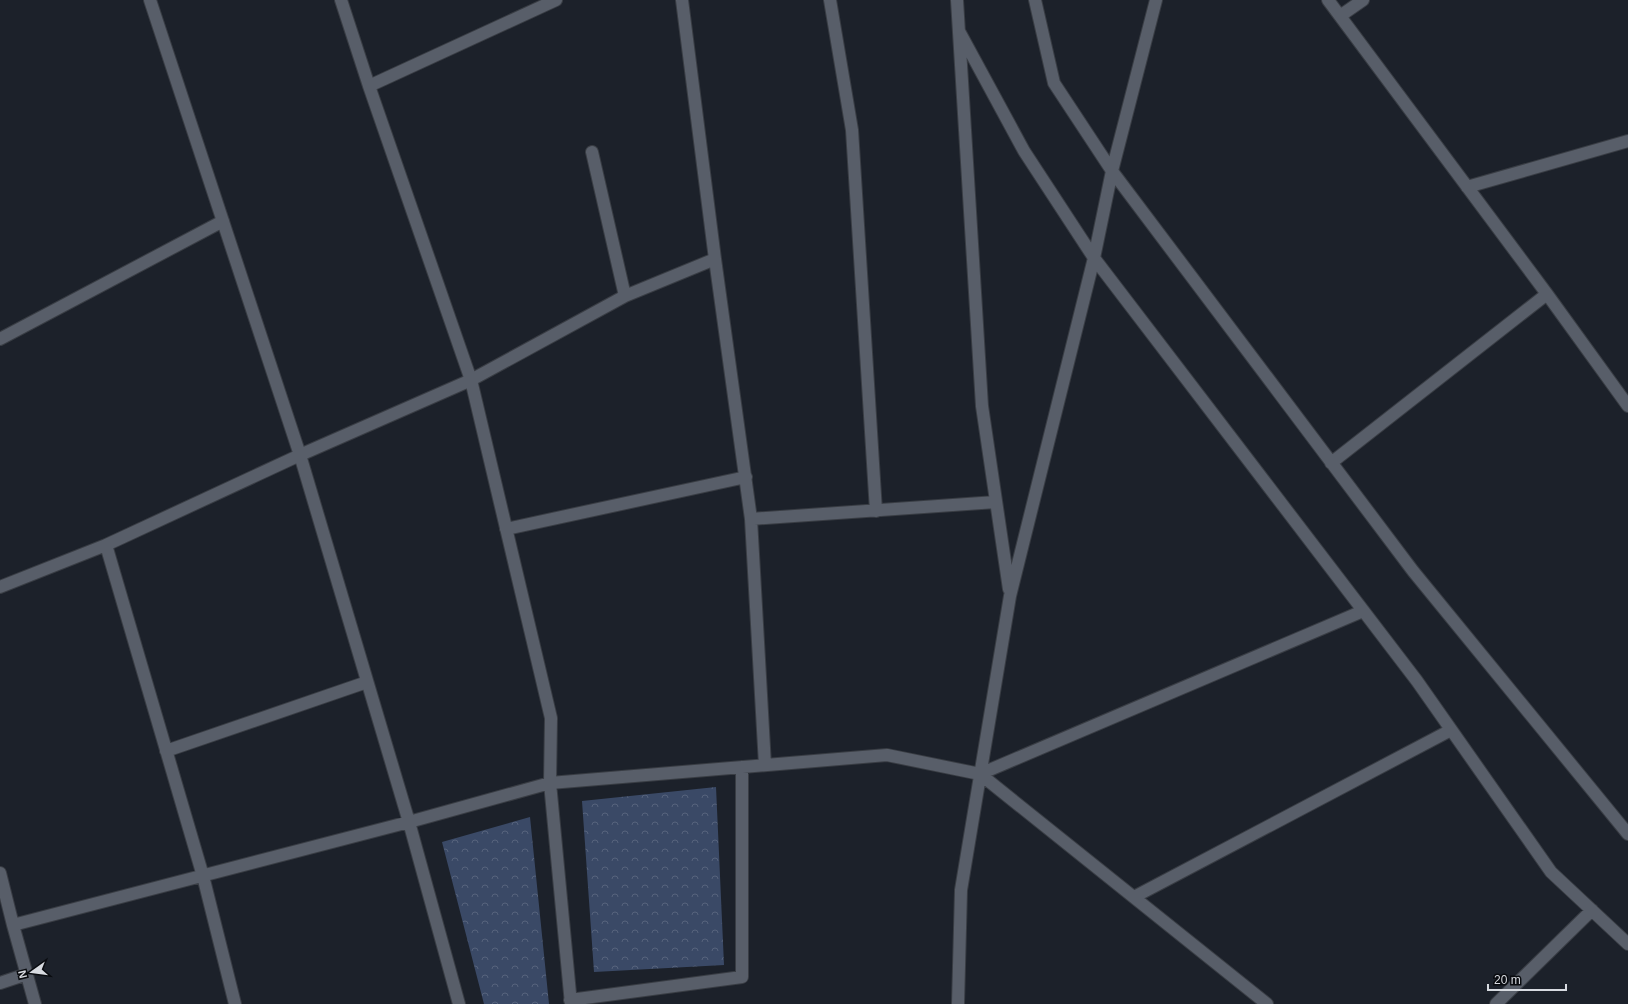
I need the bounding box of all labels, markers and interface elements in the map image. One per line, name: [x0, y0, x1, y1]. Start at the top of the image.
north arrow: [12, 952, 52, 992]
scale bar: [1488, 966, 1566, 992]
text: N: [16, 969, 29, 980]
text: 20 m: [1494, 973, 1521, 987]

